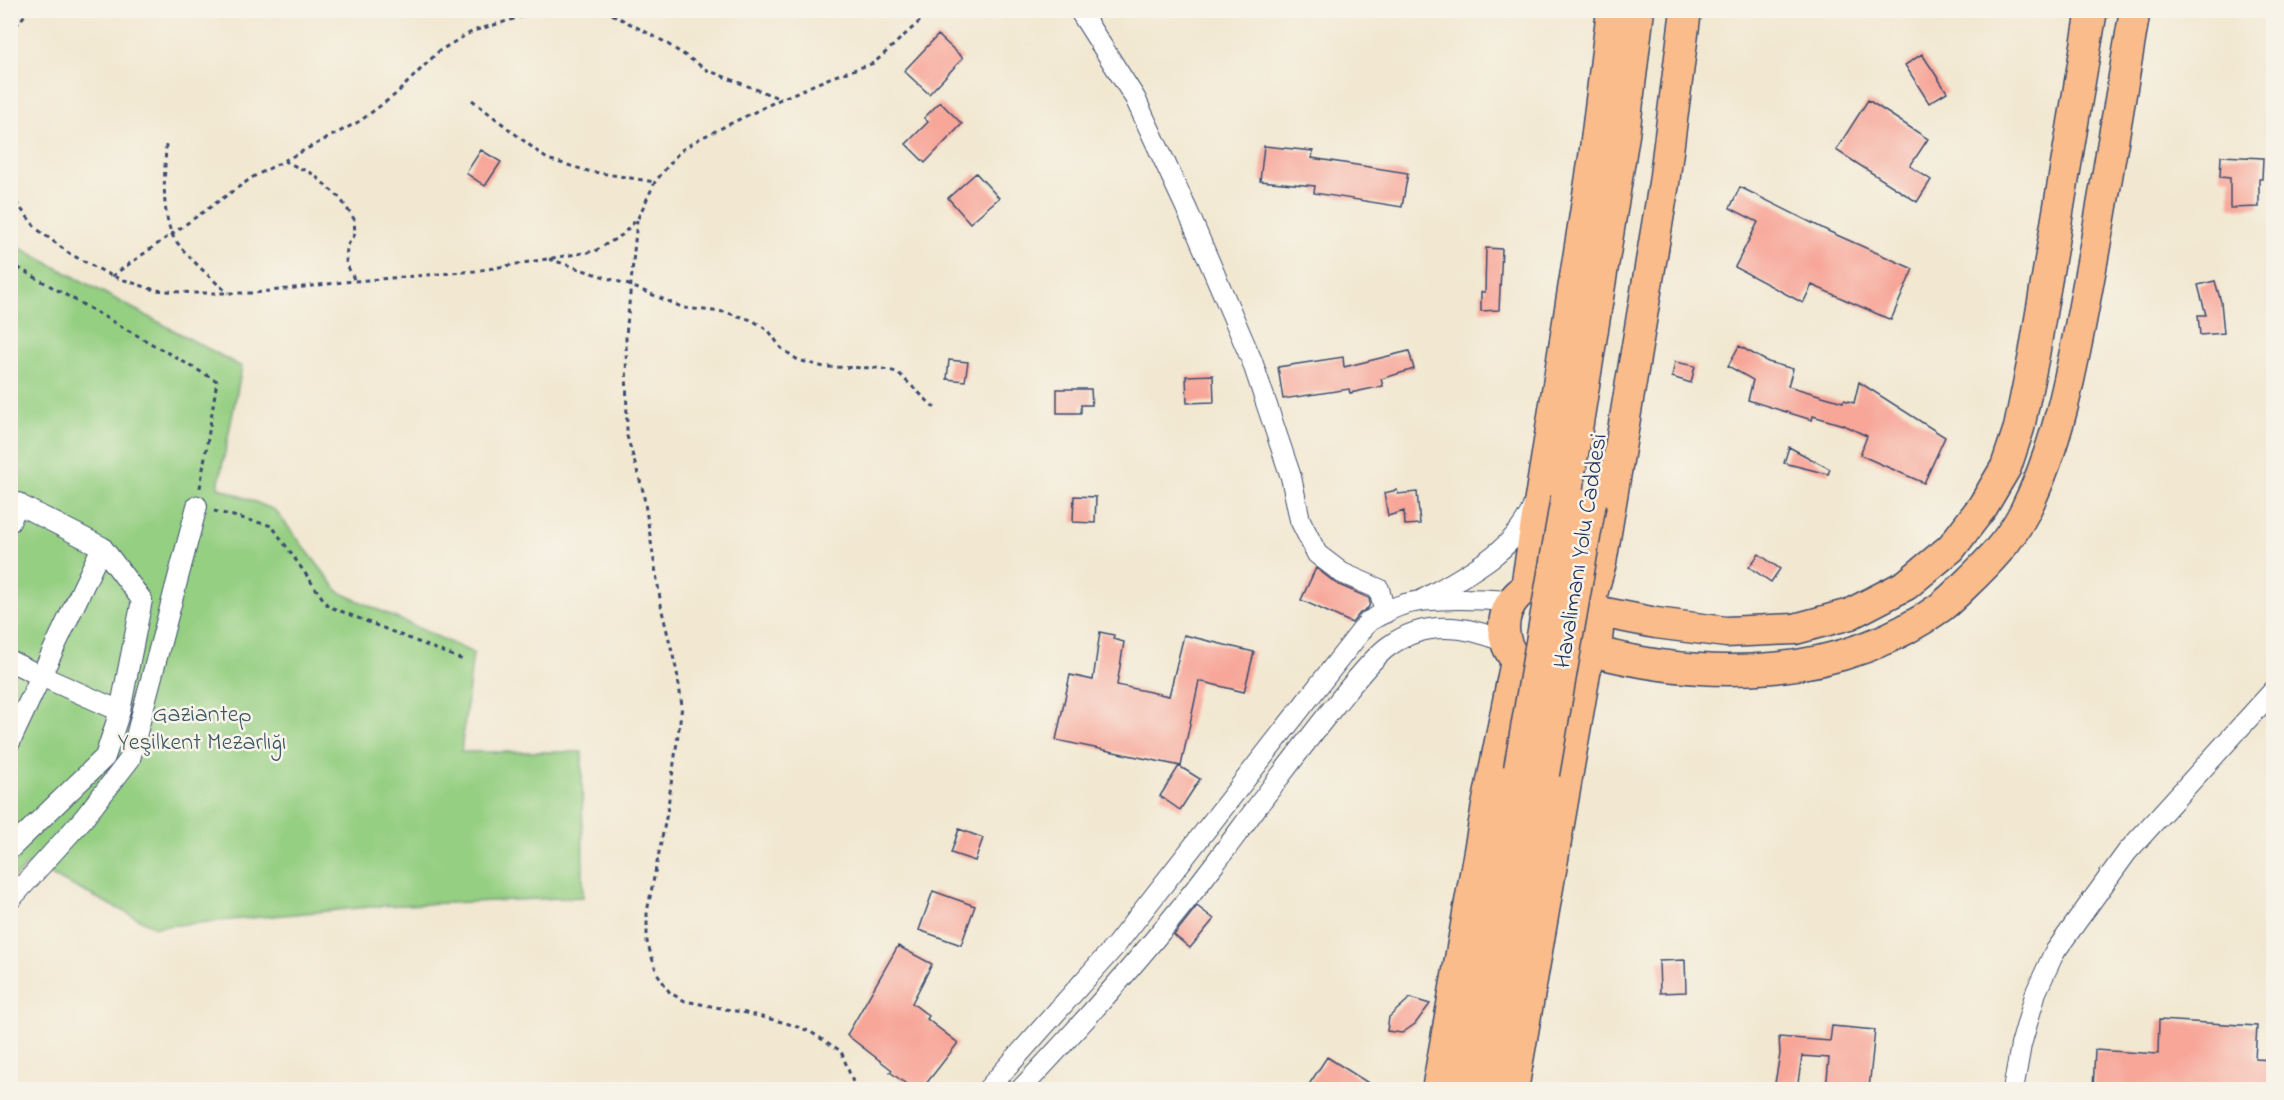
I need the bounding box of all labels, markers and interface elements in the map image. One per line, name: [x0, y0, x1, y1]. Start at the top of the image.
street label: Havalimanı Yolu Caddesi: [1546, 431, 1618, 671]
park label: Gaziantep Yeşilkent Mezarlığı: [118, 698, 286, 761]

